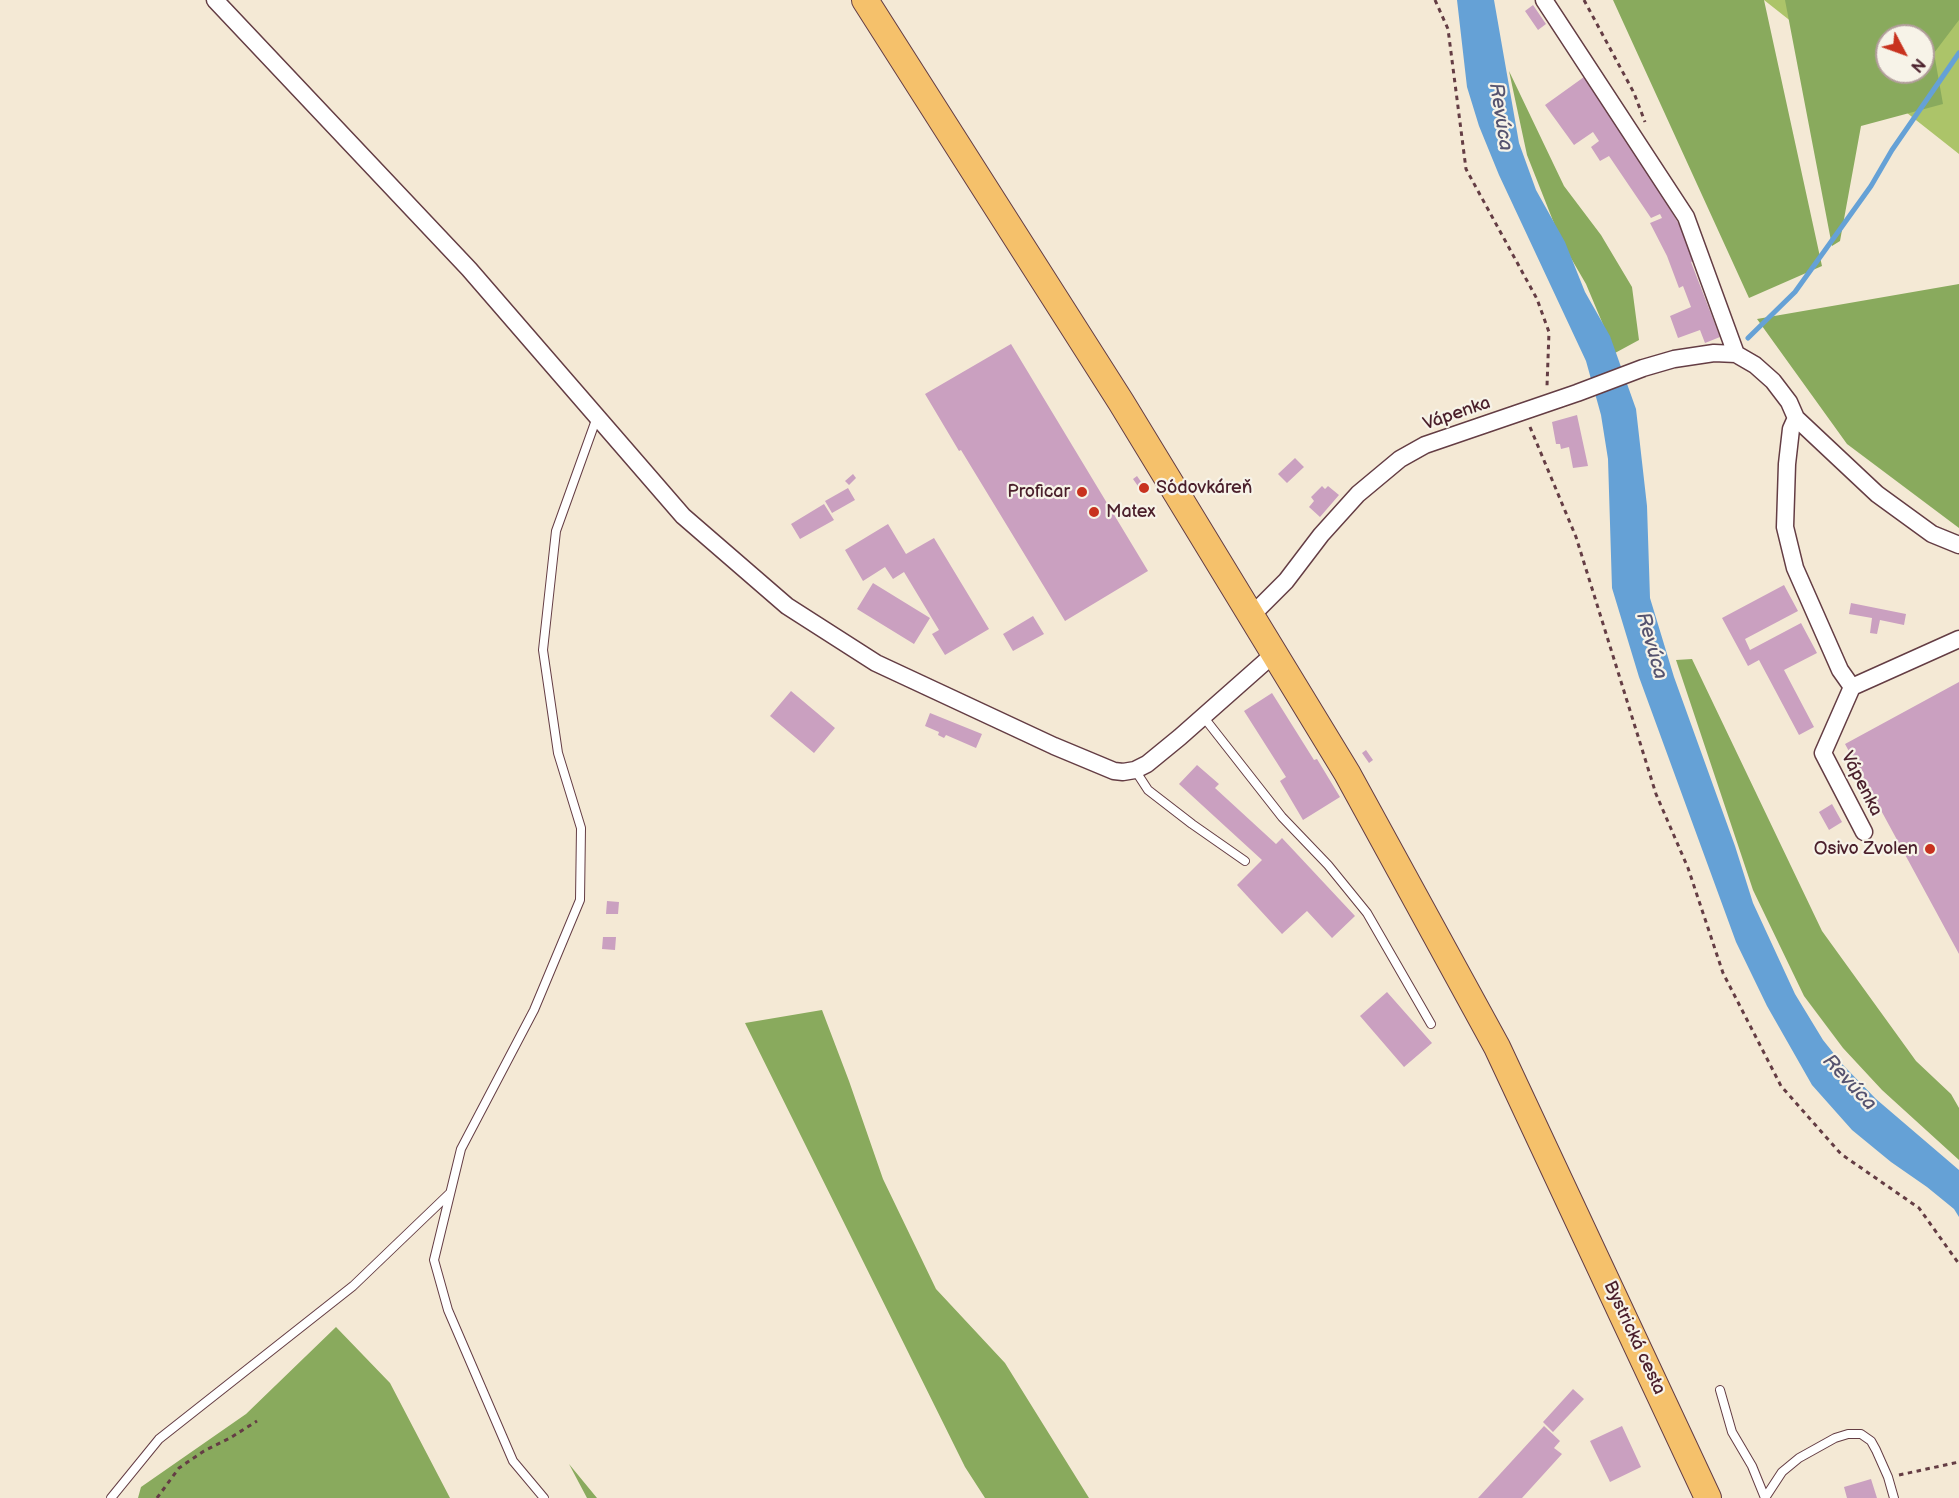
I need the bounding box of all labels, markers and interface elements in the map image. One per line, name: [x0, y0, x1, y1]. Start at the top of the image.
north arrow: [1875, 24, 1935, 84]
text: N: [1906, 54, 1929, 76]
water label: Revúca: [1483, 81, 1517, 153]
street label: Vápenka: [1420, 392, 1494, 436]
place label: Sódovkáreň: [1156, 477, 1252, 499]
place label: Proficar: [1007, 481, 1070, 503]
marker: Sódovkáreň: [1137, 481, 1151, 495]
marker: Proficar: [1075, 485, 1089, 499]
place label: Matex: [1106, 501, 1156, 523]
marker: Matex: [1087, 505, 1101, 519]
water label: Revúca: [1630, 610, 1672, 682]
street label: Vápenka: [1836, 748, 1886, 820]
place label: Osivo Zvolen: [1814, 838, 1918, 860]
marker: Osivo Zvolen: [1923, 842, 1937, 856]
water label: Revúca: [1817, 1050, 1881, 1116]
street label: Bystrická cesta: [1598, 1278, 1670, 1398]

